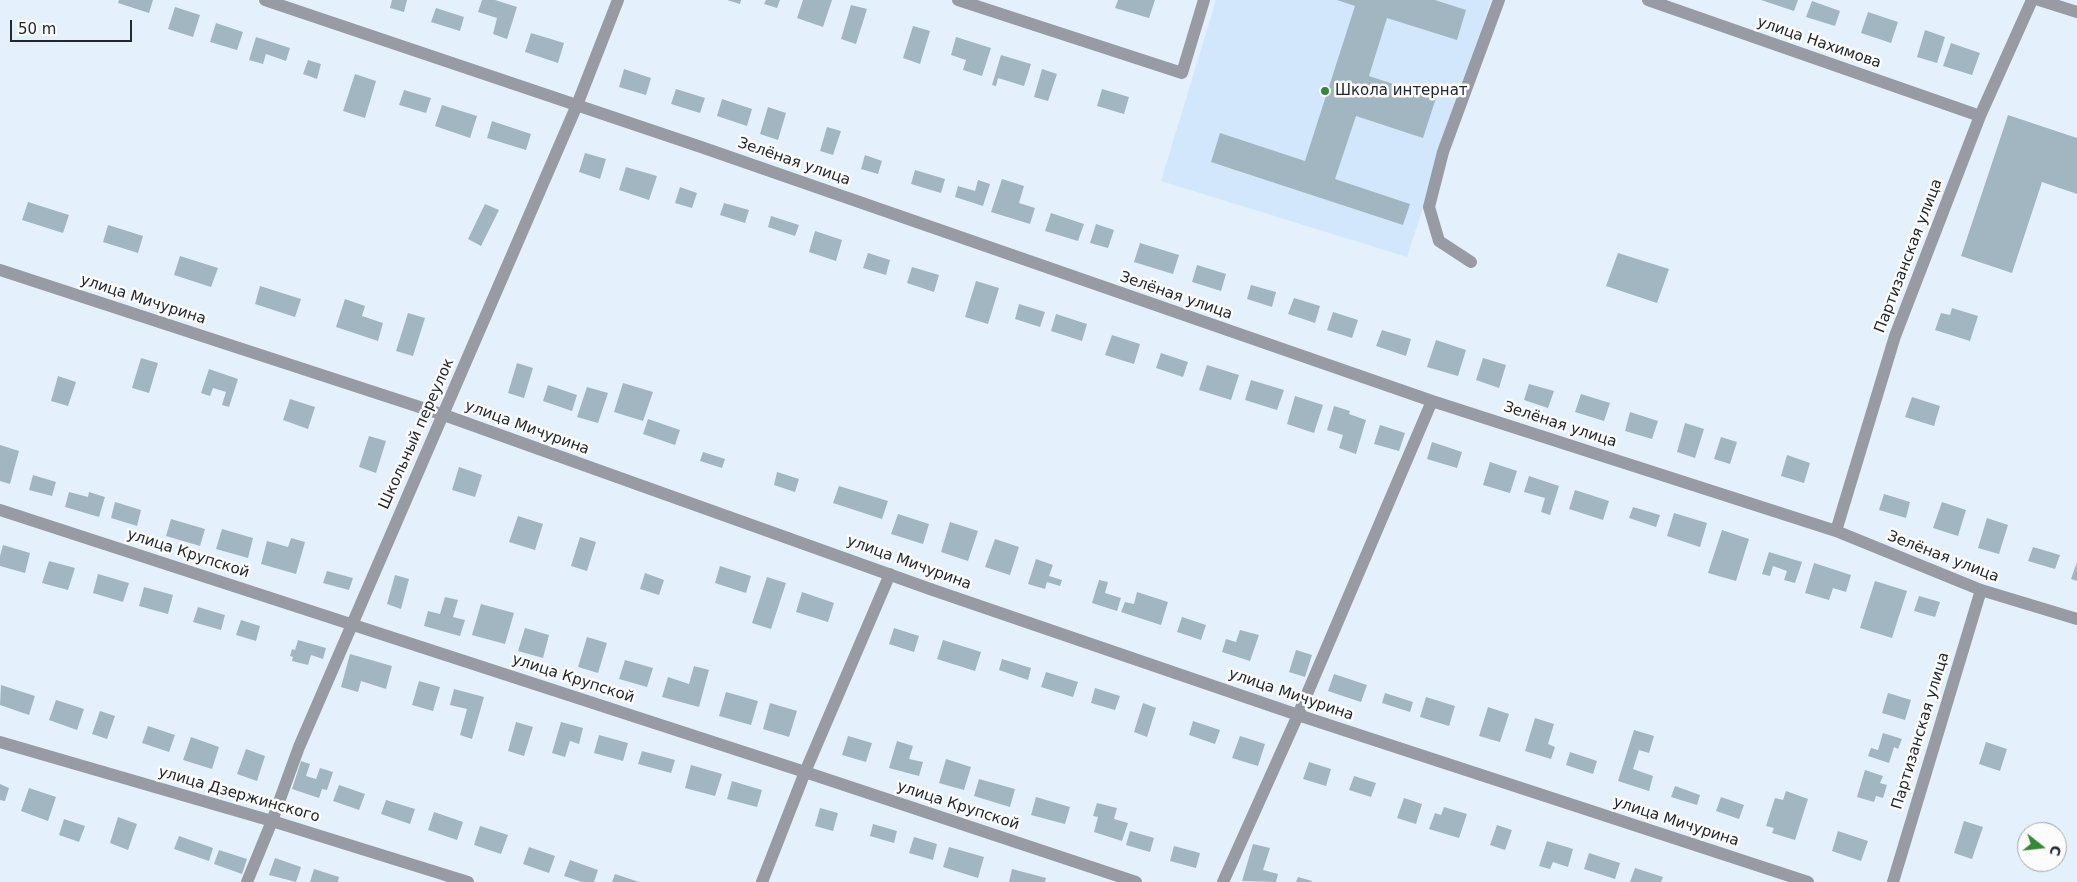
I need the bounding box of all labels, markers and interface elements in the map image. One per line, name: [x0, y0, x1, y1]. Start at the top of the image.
scale bar: [12, 10, 135, 42]
street label: улица Нахимова: [1755, 13, 1883, 73]
text: 50 m: [18, 20, 56, 38]
place label: Школа интернат: [1335, 82, 1468, 100]
marker: Школа интернат: [1319, 85, 1331, 97]
street label: Зелёная улица: [735, 134, 853, 190]
street label: Партизанская улица: [1871, 177, 1947, 335]
street label: Зелёная улица: [1117, 268, 1235, 324]
street label: улица Мичурина: [78, 271, 208, 329]
street label: Школьный переулок: [376, 356, 458, 512]
street label: улица Мичурина: [462, 397, 592, 459]
street label: Зелёная улица: [1501, 398, 1619, 452]
street label: улица Крупской: [125, 526, 251, 582]
street label: Зелёная улица: [1885, 527, 2001, 587]
street label: улица Мичурина: [844, 532, 974, 594]
street label: Партизанская улица: [1889, 650, 1953, 812]
street label: улица Крупской: [510, 651, 636, 707]
street label: улица Мичурина: [1226, 665, 1356, 725]
street label: улица Дзержинского: [156, 763, 322, 827]
street label: улица Крупской: [895, 778, 1021, 834]
street label: улица Мичурина: [1611, 793, 1741, 851]
north arrow: [2017, 822, 2067, 872]
text: С: [2046, 844, 2065, 858]

